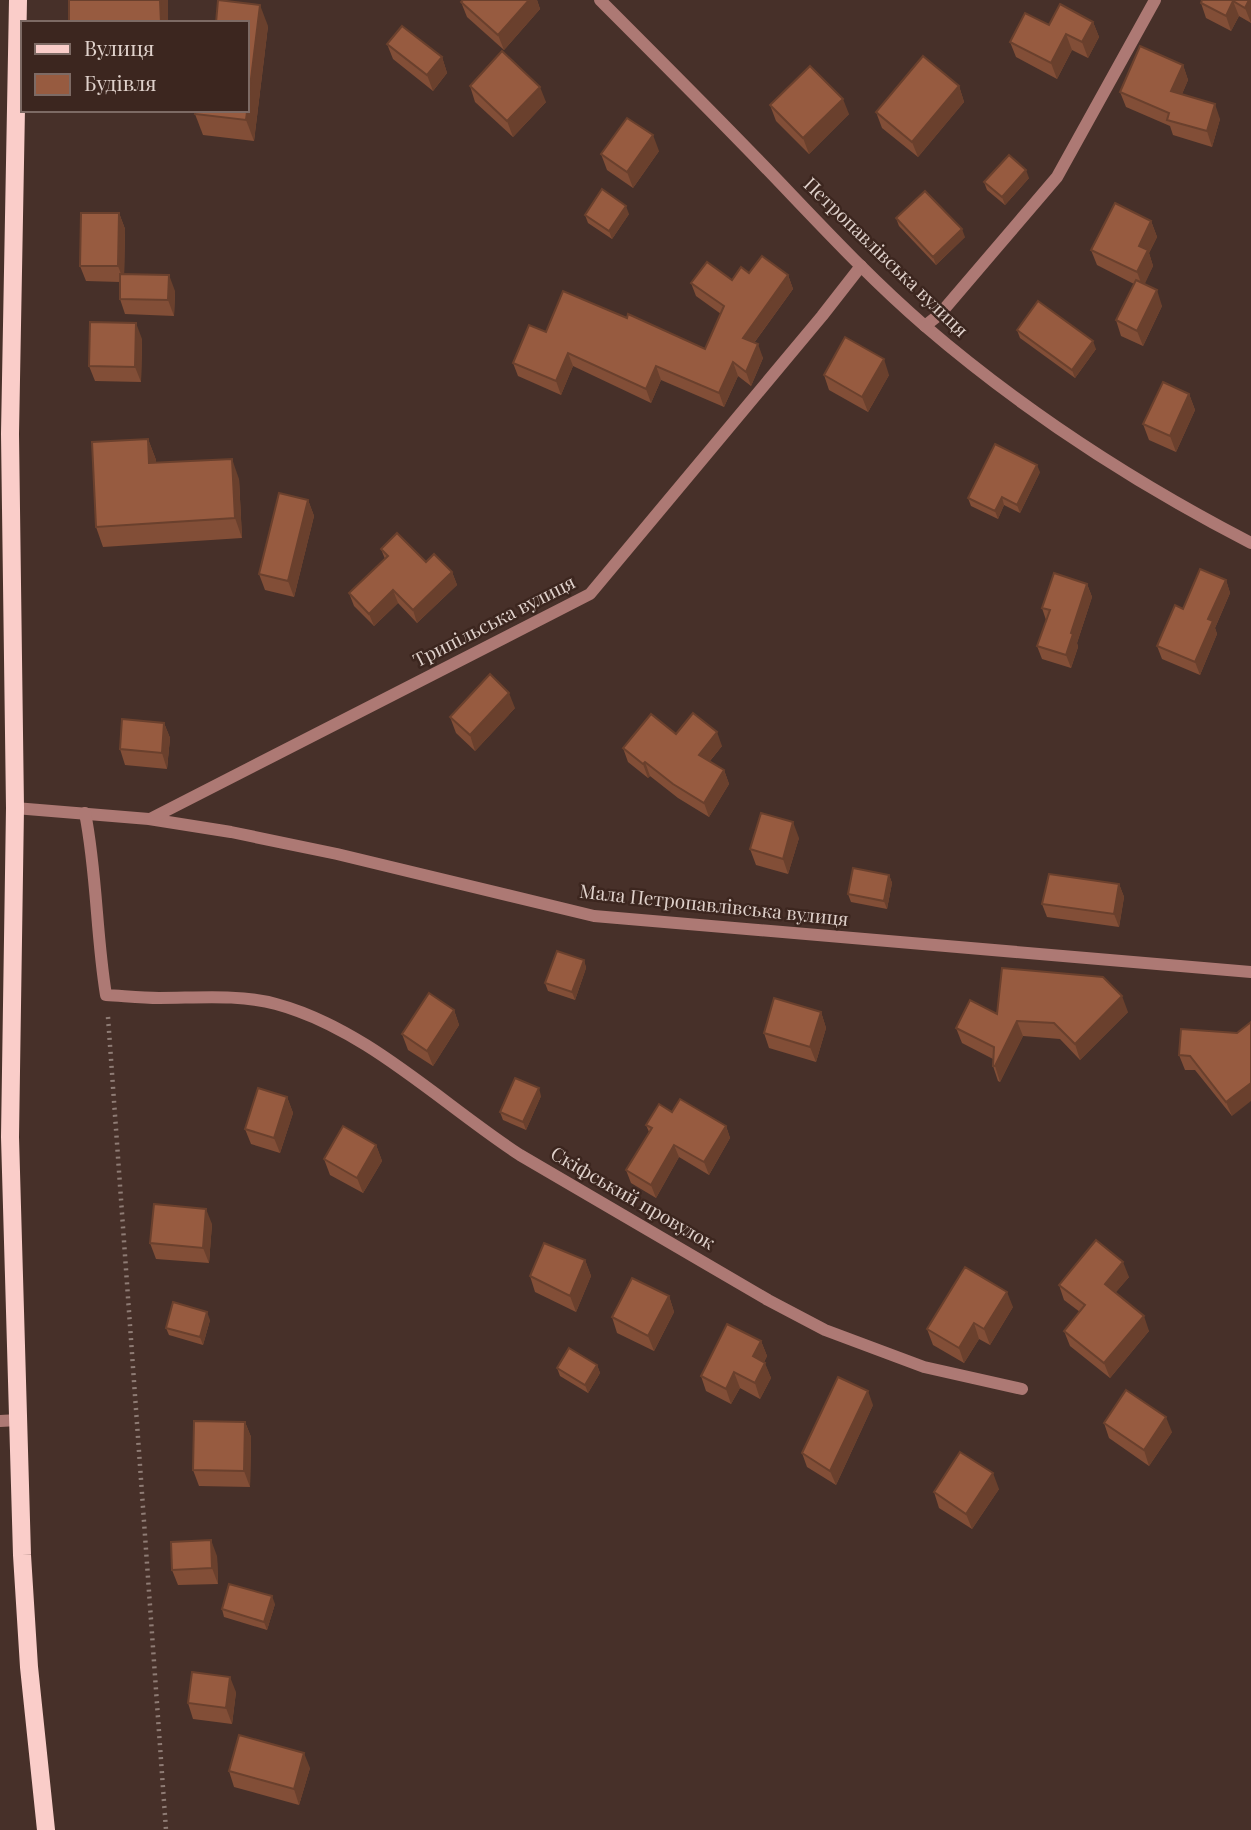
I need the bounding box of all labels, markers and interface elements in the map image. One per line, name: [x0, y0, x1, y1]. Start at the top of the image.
legend: [21, 21, 248, 112]
text: Вулиця: [84, 33, 154, 61]
text: Будівля: [84, 68, 157, 96]
street label: Петропавлівська вулиця: [799, 171, 975, 342]
street label: Трипільська вулиця: [408, 568, 579, 672]
street label: Мала Петропавлівська вулиця: [578, 877, 850, 931]
street label: Скіфський провулок: [546, 1139, 721, 1255]

